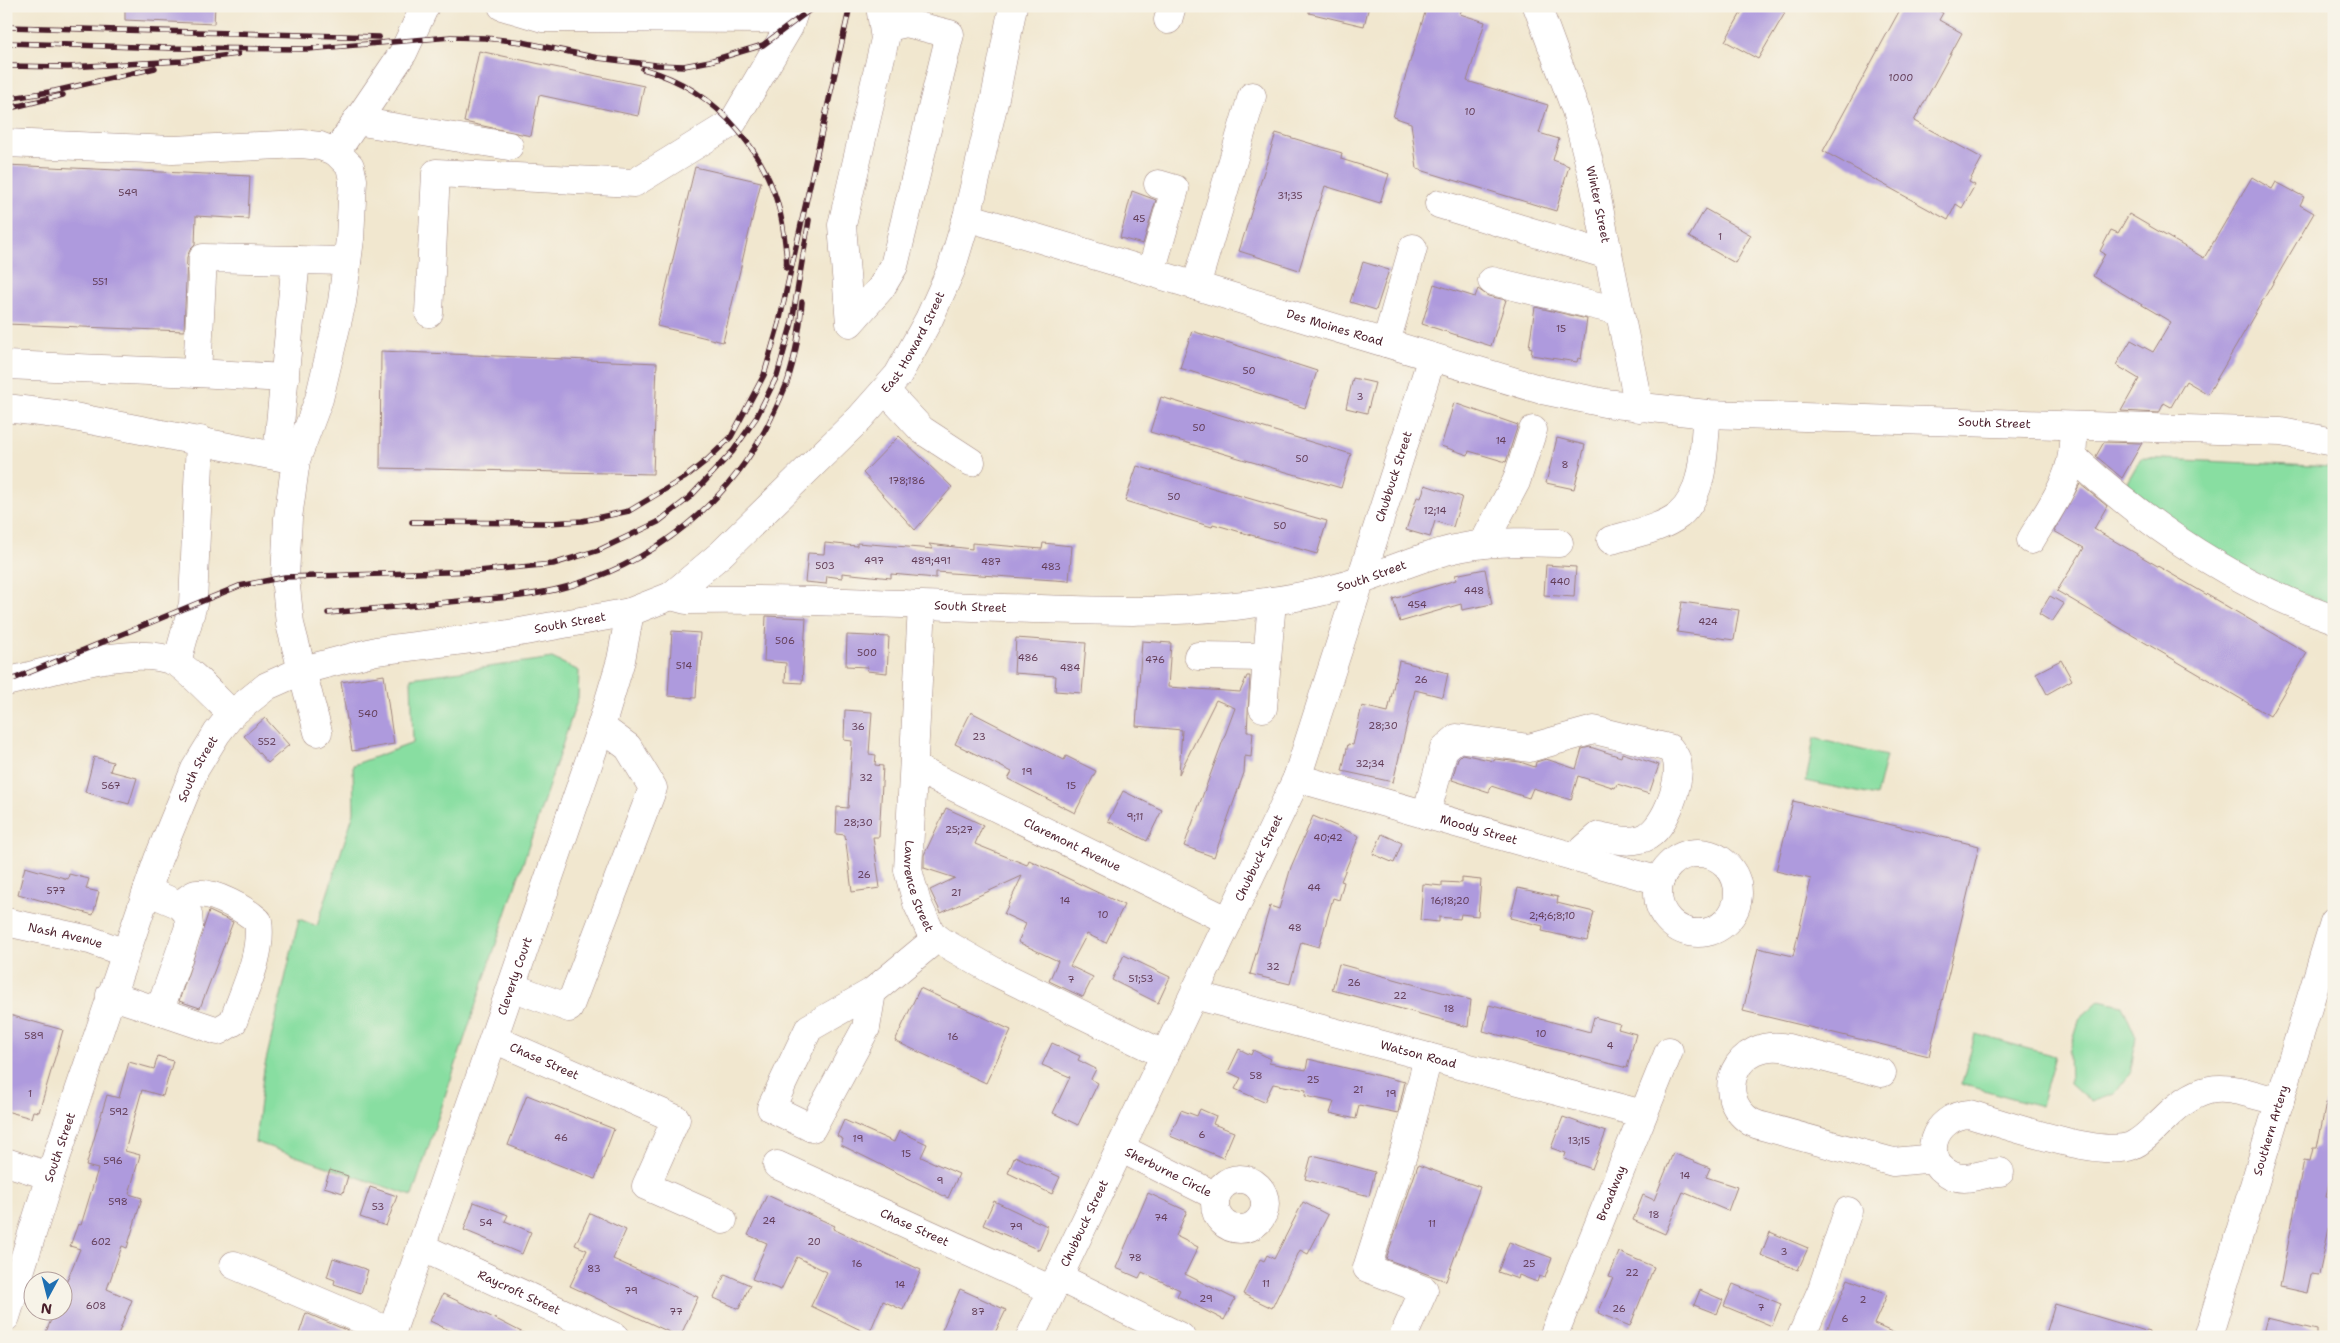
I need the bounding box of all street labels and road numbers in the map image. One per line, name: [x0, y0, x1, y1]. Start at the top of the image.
street label: Winter Street: [1582, 164, 1614, 244]
street label: East Howard Street: [878, 289, 948, 397]
street label: Des Moines Road: [1284, 306, 1385, 350]
street label: South Street: [1958, 414, 2031, 432]
street label: Chubbuck Street: [1372, 429, 1416, 524]
street label: South Street: [1335, 557, 1409, 595]
street label: South Street: [934, 597, 1007, 616]
street label: South Street: [533, 609, 607, 637]
street label: South Street: [174, 733, 221, 805]
street label: Moody Street: [1438, 811, 1519, 848]
street label: Chubbuck Street: [1231, 812, 1286, 904]
street label: Claremont Avenue: [1021, 814, 1124, 875]
street label: Lawrence Street: [900, 840, 937, 934]
street label: Nash Avenue: [27, 919, 105, 952]
street label: Cleverly Court: [494, 935, 536, 1017]
street label: Watson Road: [1378, 1037, 1458, 1072]
street label: Chase Street: [507, 1039, 581, 1083]
street label: Southern Artery: [2249, 1083, 2292, 1178]
street label: South Street: [41, 1110, 79, 1184]
street label: Sherburne Circle: [1122, 1144, 1215, 1201]
street label: Broadway: [1593, 1163, 1630, 1224]
street label: Chubbuck Street: [1057, 1177, 1112, 1269]
street label: Chase Street: [877, 1205, 951, 1250]
street label: Raycroft Street: [475, 1266, 563, 1318]

